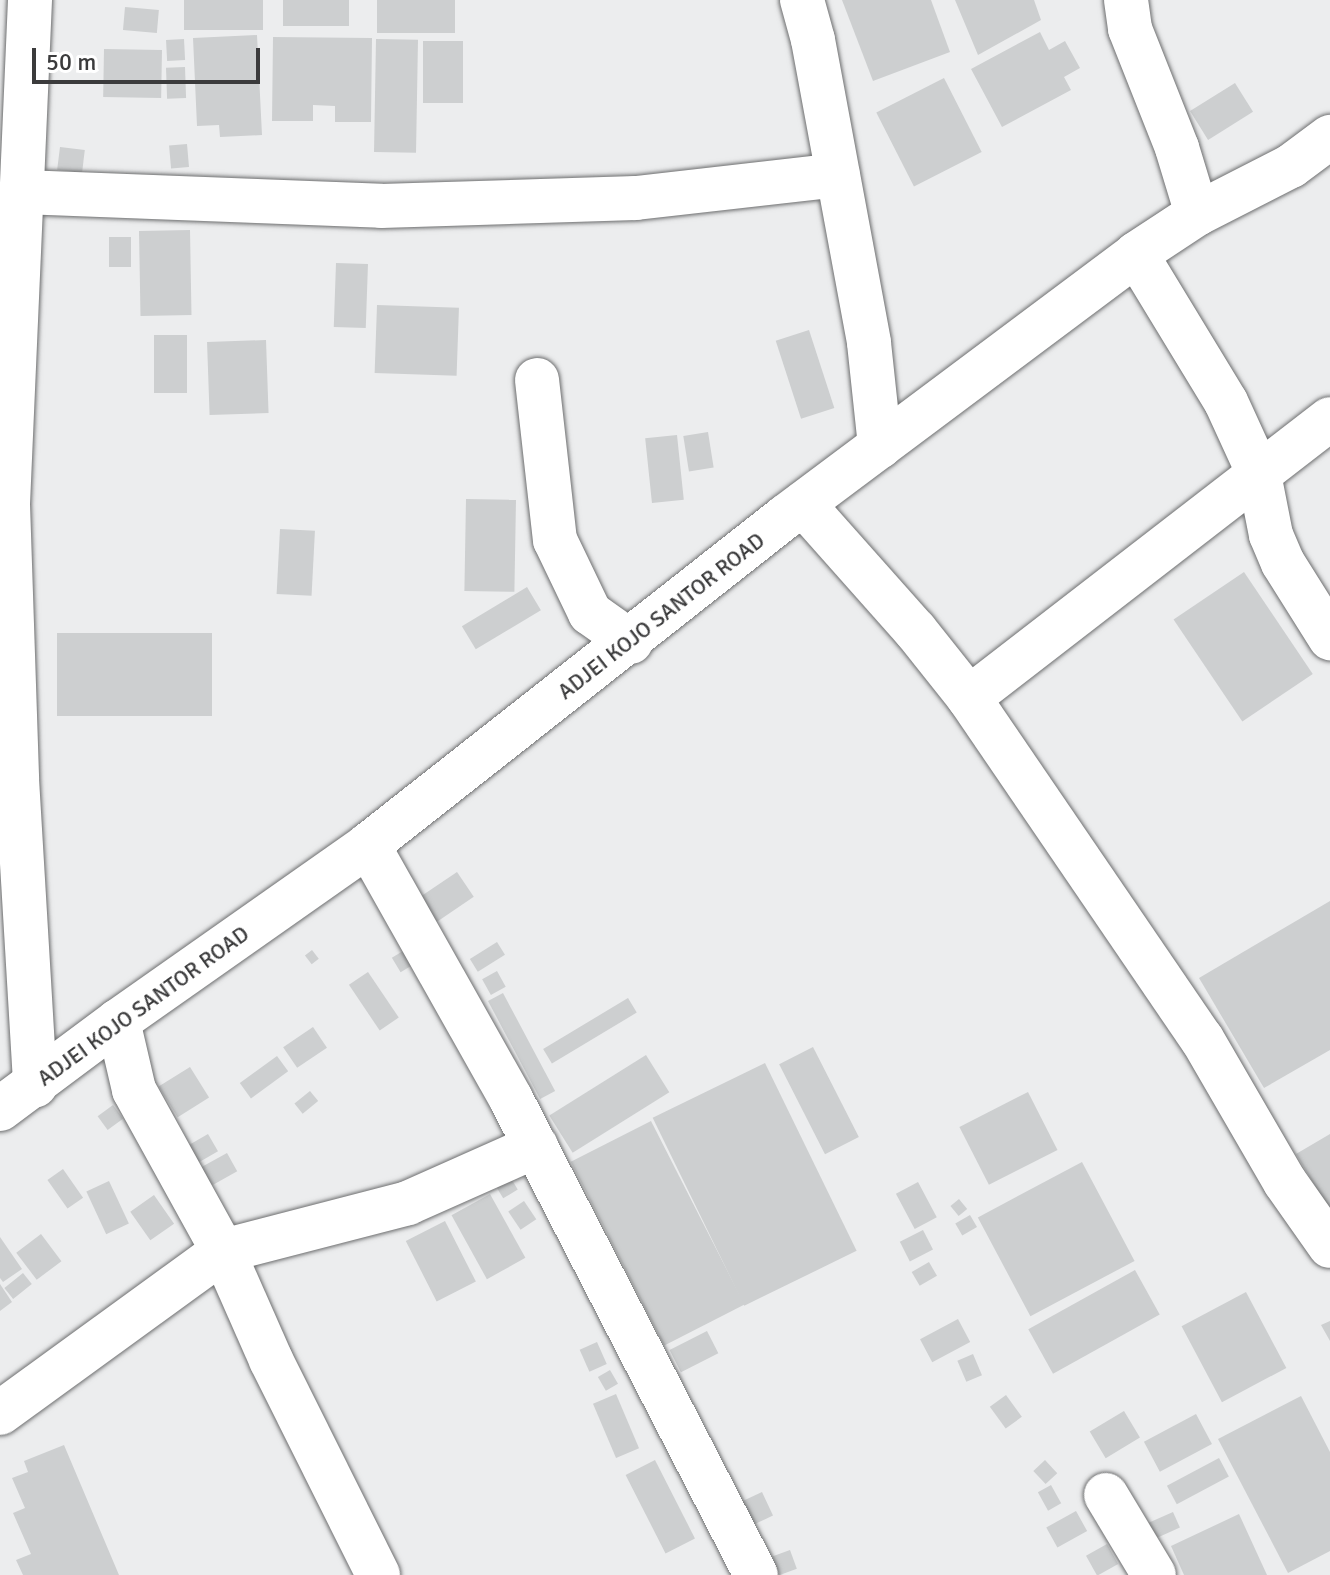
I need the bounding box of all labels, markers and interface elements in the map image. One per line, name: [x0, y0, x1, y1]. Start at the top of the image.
scale bar: [36, 32, 264, 82]
text: 50 m: [46, 47, 96, 77]
street label: ADJEI KOJO SANTOR ROAD: [552, 527, 770, 705]
street label: ADJEI KOJO SANTOR ROAD: [32, 920, 254, 1092]

